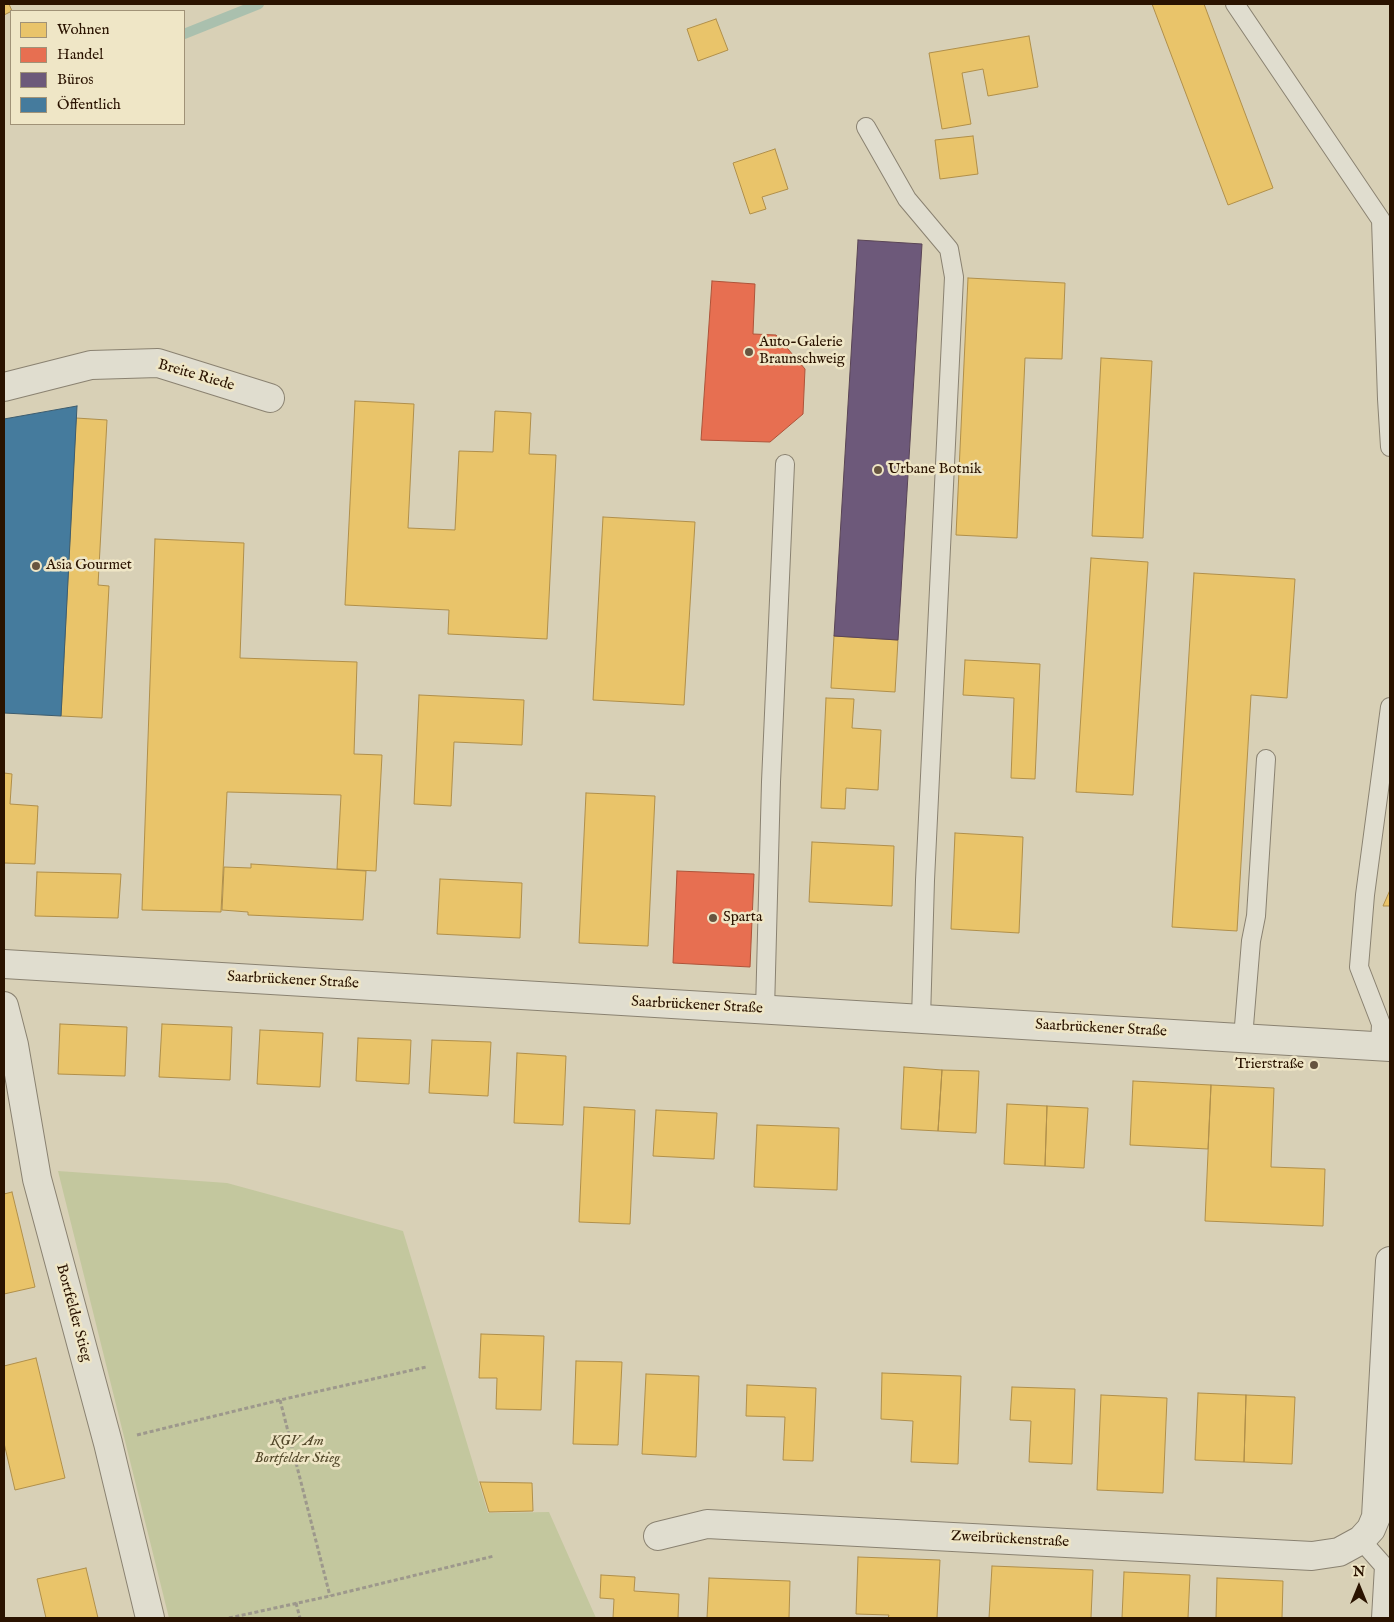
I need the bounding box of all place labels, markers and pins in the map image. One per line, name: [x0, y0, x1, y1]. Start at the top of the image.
place label: Auto-Galerie Braunschweig: [759, 334, 845, 369]
marker: Auto-Galerie Braunschweig: [743, 346, 755, 358]
place label: Urbane Botnik: [888, 461, 982, 479]
marker: Urbane Botnik: [872, 464, 884, 476]
place label: Asia Gourmet: [46, 557, 132, 575]
marker: Asia Gourmet: [30, 560, 42, 572]
place label: Sparta: [723, 909, 762, 927]
marker: Sparta: [707, 912, 719, 924]
place label: Trierstraße: [1235, 1056, 1304, 1074]
marker: Trierstraße: [1308, 1059, 1320, 1071]

